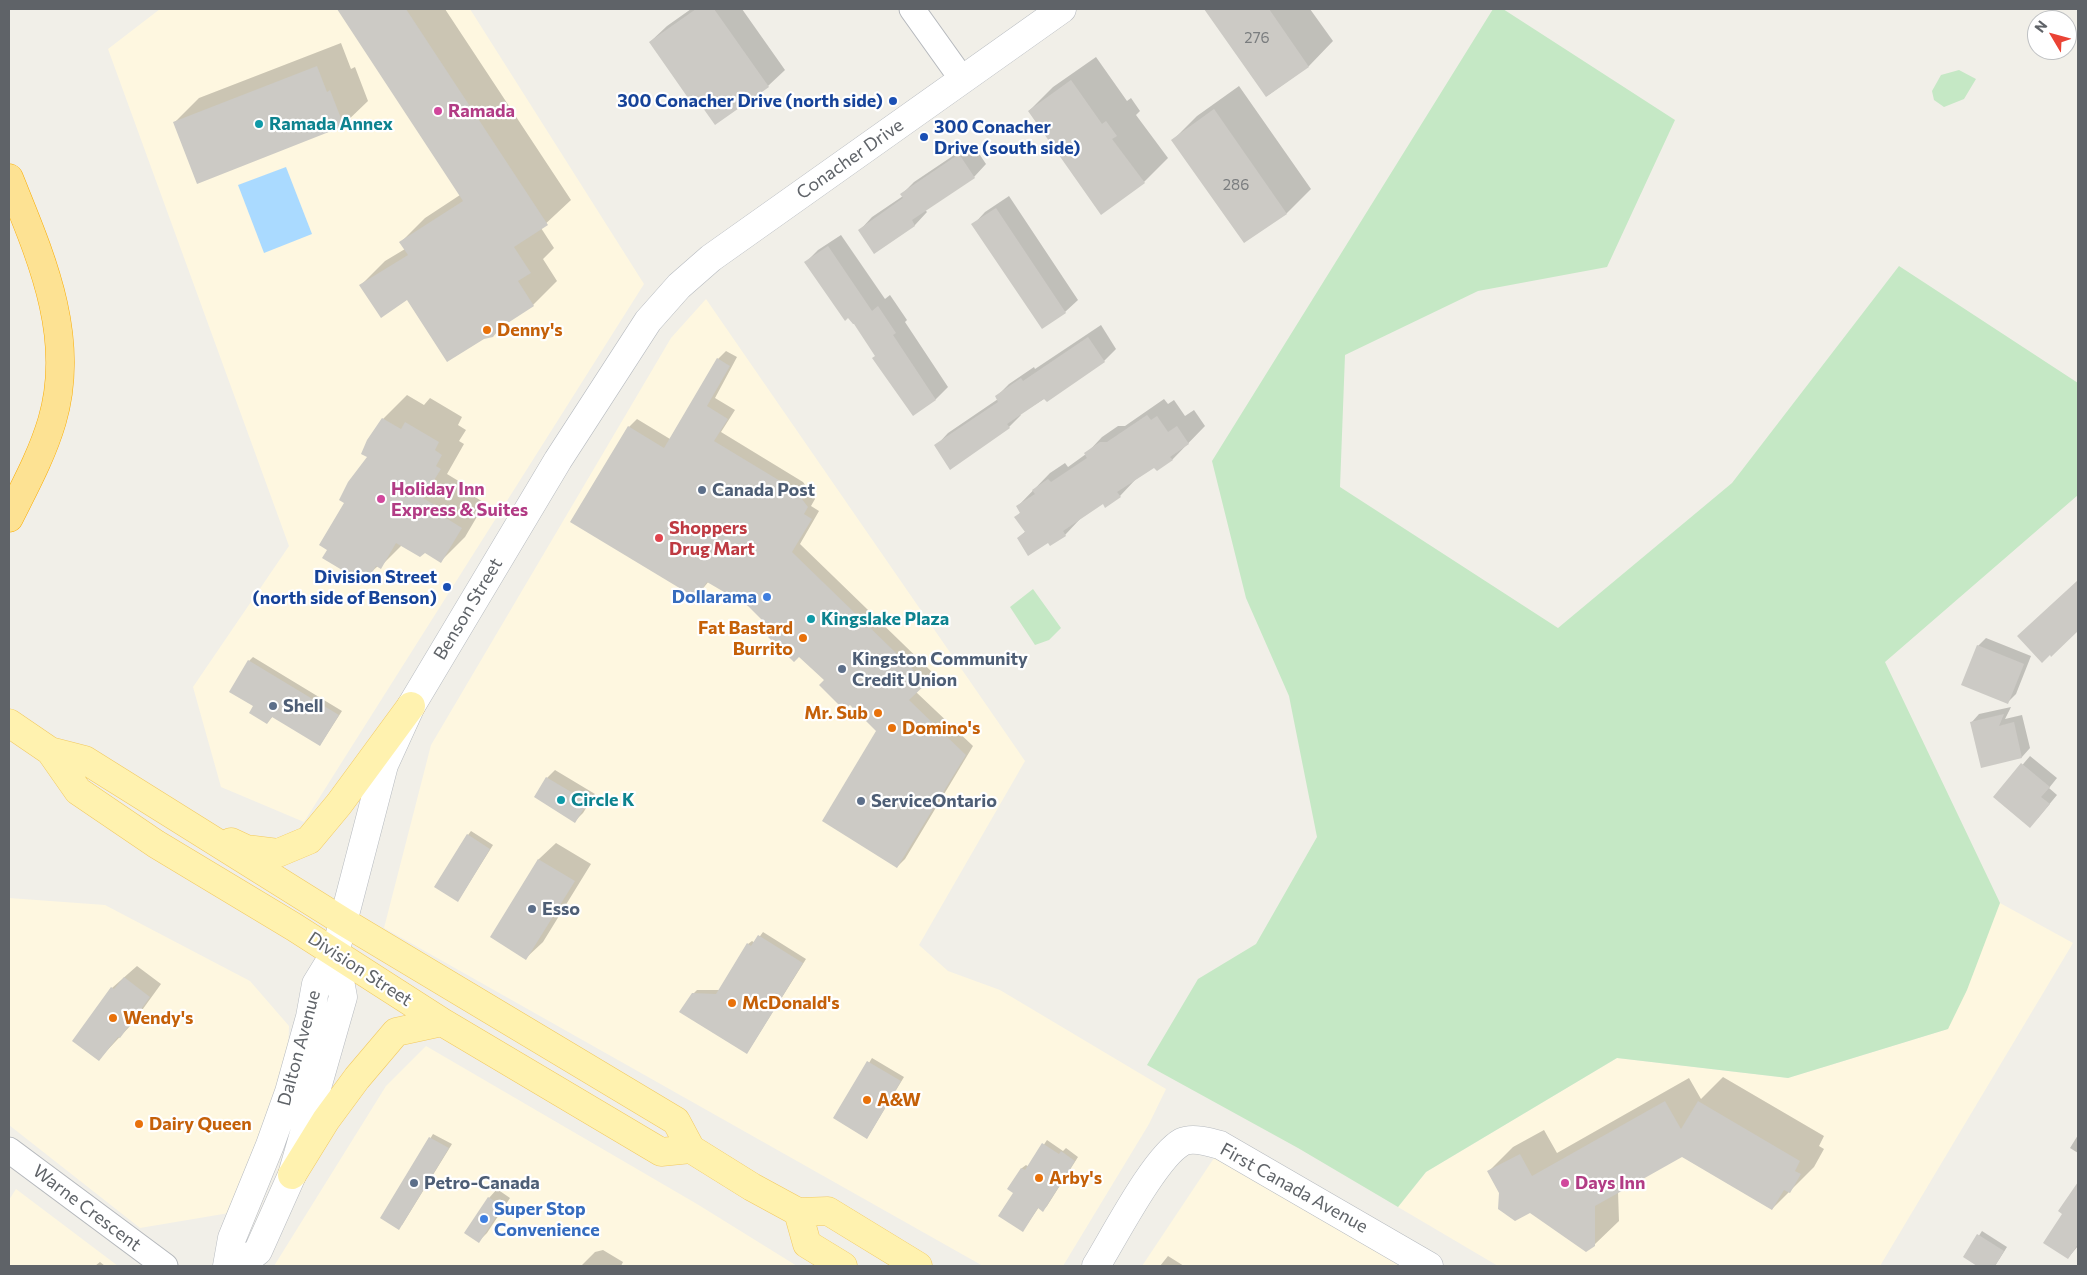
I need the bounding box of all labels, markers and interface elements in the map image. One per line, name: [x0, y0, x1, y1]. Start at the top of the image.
north arrow: [2027, 10, 2077, 60]
text: N: [2030, 17, 2050, 36]
house number: 276: [1244, 29, 1270, 47]
place label: 300 Conacher Drive (north side): [617, 90, 883, 112]
marker: 300 Conacher Drive (north side): [887, 95, 899, 107]
place label: Ramada: [448, 100, 515, 122]
marker: Ramada: [432, 105, 444, 117]
place label: Ramada Annex: [269, 113, 393, 135]
street label: Conacher Drive: [792, 114, 908, 204]
place label: 300 Conacher Drive (south side): [934, 116, 1080, 158]
marker: Ramada Annex: [253, 118, 265, 130]
marker: 300 Conacher Drive (south side): [918, 131, 930, 143]
house number: 286: [1223, 176, 1249, 194]
place label: Denny's: [497, 319, 563, 341]
marker: Denny's: [481, 324, 493, 336]
place label: Holiday Inn Express & Suites: [391, 478, 528, 520]
place label: Canada Post: [712, 479, 815, 501]
marker: Canada Post: [696, 484, 708, 496]
marker: Holiday Inn Express & Suites: [375, 493, 387, 505]
place label: Shoppers Drug Mart: [669, 517, 755, 560]
marker: Shoppers Drug Mart: [653, 532, 665, 544]
street label: Benson Street: [429, 554, 507, 664]
place label: Division Street (north side of Benson): [252, 566, 437, 608]
marker: Division Street (north side of Benson): [441, 581, 453, 593]
place label: Dollarama: [672, 586, 757, 608]
marker: Dollarama: [761, 591, 773, 603]
place label: Kingslake Plaza: [821, 608, 949, 630]
marker: Kingslake Plaza: [805, 613, 817, 625]
place label: Fat Bastard Burrito: [698, 617, 793, 660]
marker: Fat Bastard Burrito: [797, 632, 809, 644]
place label: Kingston Community Credit Union: [852, 648, 1028, 691]
marker: Kingston Community Credit Union: [836, 663, 848, 675]
place label: Shell: [283, 695, 324, 717]
marker: Shell: [267, 700, 279, 712]
place label: Mr. Sub: [804, 702, 868, 724]
marker: Mr. Sub: [872, 707, 884, 719]
place label: Domino's: [902, 717, 980, 739]
marker: Domino's: [886, 722, 898, 734]
place label: Circle K: [571, 789, 635, 811]
place label: ServiceOntario: [871, 790, 997, 812]
marker: Circle K: [555, 794, 567, 806]
marker: ServiceOntario: [855, 795, 867, 807]
place label: Esso: [542, 898, 580, 920]
marker: Esso: [526, 903, 538, 915]
street label: Division Street: [304, 927, 416, 1011]
street label: Dalton Avenue: [273, 988, 325, 1108]
place label: McDonald's: [742, 992, 840, 1014]
marker: McDonald's: [726, 997, 738, 1009]
place label: Wendy's: [123, 1007, 193, 1029]
marker: Wendy's: [107, 1012, 119, 1024]
place label: A&W: [877, 1089, 921, 1111]
marker: A&W: [861, 1094, 873, 1106]
place label: Dairy Queen: [149, 1113, 252, 1135]
marker: Dairy Queen: [133, 1118, 145, 1130]
street label: First Canada Avenue: [1216, 1138, 1372, 1238]
street label: Warne Crescent: [28, 1160, 146, 1256]
place label: Arby's: [1049, 1167, 1102, 1189]
place label: Petro-Canada: [424, 1172, 540, 1194]
marker: Arby's: [1033, 1172, 1045, 1184]
place label: Days Inn: [1575, 1172, 1645, 1194]
marker: Petro-Canada: [408, 1177, 420, 1189]
marker: Days Inn: [1559, 1177, 1571, 1189]
place label: Super Stop Convenience: [494, 1198, 600, 1240]
marker: Super Stop Convenience: [478, 1213, 490, 1225]

